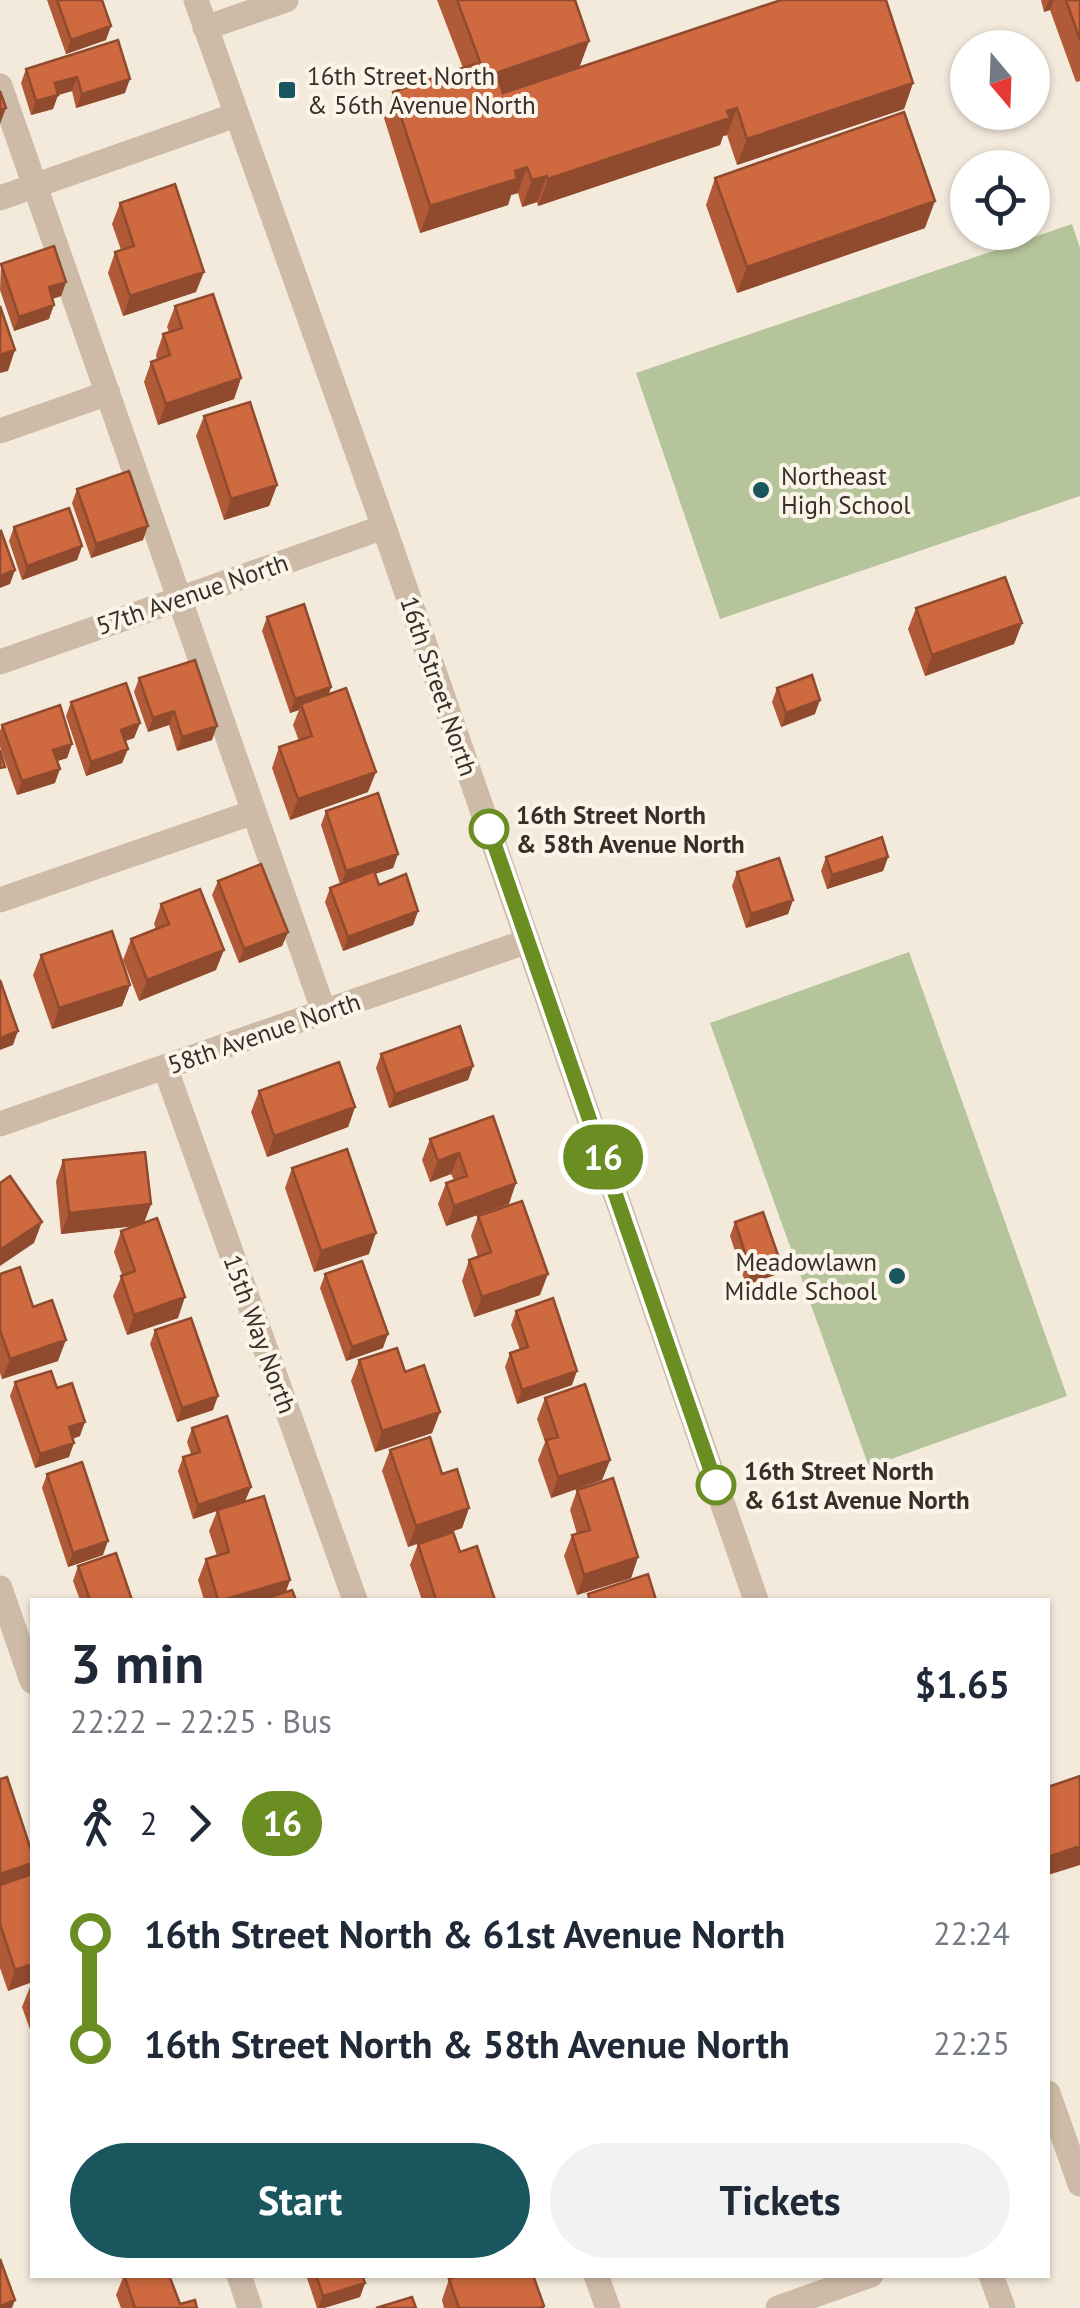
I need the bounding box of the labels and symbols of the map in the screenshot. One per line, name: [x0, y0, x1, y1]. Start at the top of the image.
north arrow: [950, 30, 1050, 130]
place label: 16th Street North & 56th Avenue North: [307, 60, 536, 121]
marker: 16th Street North & 56th Avenue North: [276, 79, 298, 101]
place label: Northeast High School: [781, 460, 911, 521]
marker: Northeast High School: [750, 479, 772, 501]
street label: 57th Avenue North: [92, 546, 292, 642]
street label: 16th Street North: [393, 592, 485, 780]
place label: 16th Street North & 58th Avenue North: [516, 799, 745, 860]
marker: 16th Street North & 58th Avenue North: [470, 810, 508, 848]
street label: 58th Avenue North: [163, 985, 365, 1081]
line badge: 16: [558, 1124, 648, 1190]
place label: Meadowlawn Middle School: [725, 1246, 878, 1307]
street label: 15th Way North: [216, 1250, 304, 1418]
marker: Meadowlawn Middle School: [886, 1265, 908, 1287]
place label: 16th Street North & 61st Avenue North: [744, 1455, 970, 1516]
marker: 16th Street North & 61st Avenue North: [697, 1466, 735, 1504]

